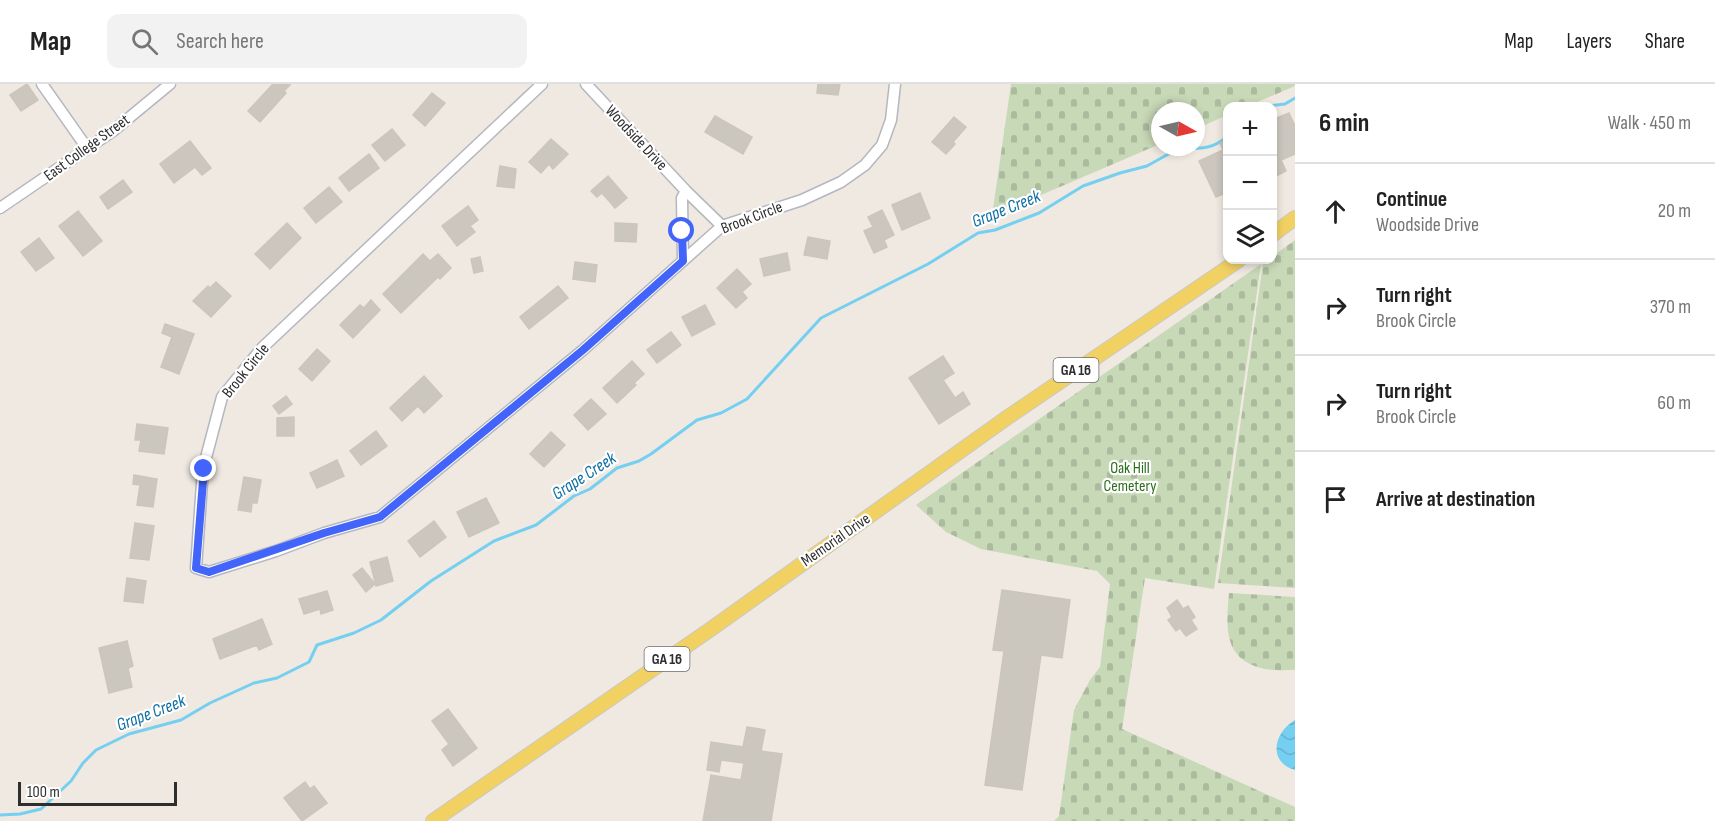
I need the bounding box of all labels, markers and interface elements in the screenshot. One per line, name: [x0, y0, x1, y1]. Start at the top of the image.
search box: [107, 14, 527, 68]
text: Map: [30, 25, 71, 58]
icon: search: [128, 25, 161, 58]
text: Search here: [176, 28, 264, 55]
text: Map: [1504, 29, 1533, 54]
text: Layers: [1566, 29, 1612, 54]
text: Share: [1645, 29, 1685, 54]
street label: Woodside Drive: [601, 101, 671, 175]
north arrow: [1151, 102, 1205, 156]
map controls: [1223, 102, 1277, 264]
button: +: [1223, 102, 1277, 156]
text: 6 min: [1319, 108, 1369, 139]
street label: East College Street: [40, 110, 134, 185]
text: Walk · 450 m: [1608, 111, 1691, 135]
button: −: [1223, 156, 1277, 210]
water label: Grape Creek: [969, 185, 1045, 232]
text: Continue: [1376, 186, 1447, 213]
icon: ahead: [1319, 195, 1352, 228]
street label: Brook Circle: [719, 198, 785, 238]
text: 20 m: [1658, 199, 1691, 223]
button: layers: [1223, 210, 1277, 264]
text: Woodside Drive: [1376, 213, 1479, 237]
route start: [668, 217, 694, 243]
text: Turn right: [1376, 282, 1452, 309]
icon: right: [1319, 291, 1352, 324]
text: 370 m: [1650, 295, 1691, 319]
text: Brook Circle: [1376, 309, 1456, 333]
street label: Brook Circle: [218, 340, 274, 402]
road number: GA 16: [1054, 358, 1098, 382]
text: Turn right: [1376, 378, 1452, 405]
icon: right: [1319, 387, 1352, 420]
text: 60 m: [1657, 391, 1691, 415]
text: Brook Circle: [1376, 405, 1456, 429]
water label: Grape Creek: [548, 447, 621, 504]
route end: [190, 455, 216, 481]
park label: Oak Hill Cemetery: [1104, 459, 1156, 496]
icon: arrive: [1319, 483, 1352, 516]
text: Arrive at destination: [1376, 486, 1535, 513]
street label: Memorial Drive: [798, 509, 874, 571]
road number: GA 16: [644, 647, 690, 671]
water label: Grape Creek: [114, 690, 190, 736]
scale bar: [18, 779, 177, 806]
text: 100 m: [27, 783, 60, 802]

